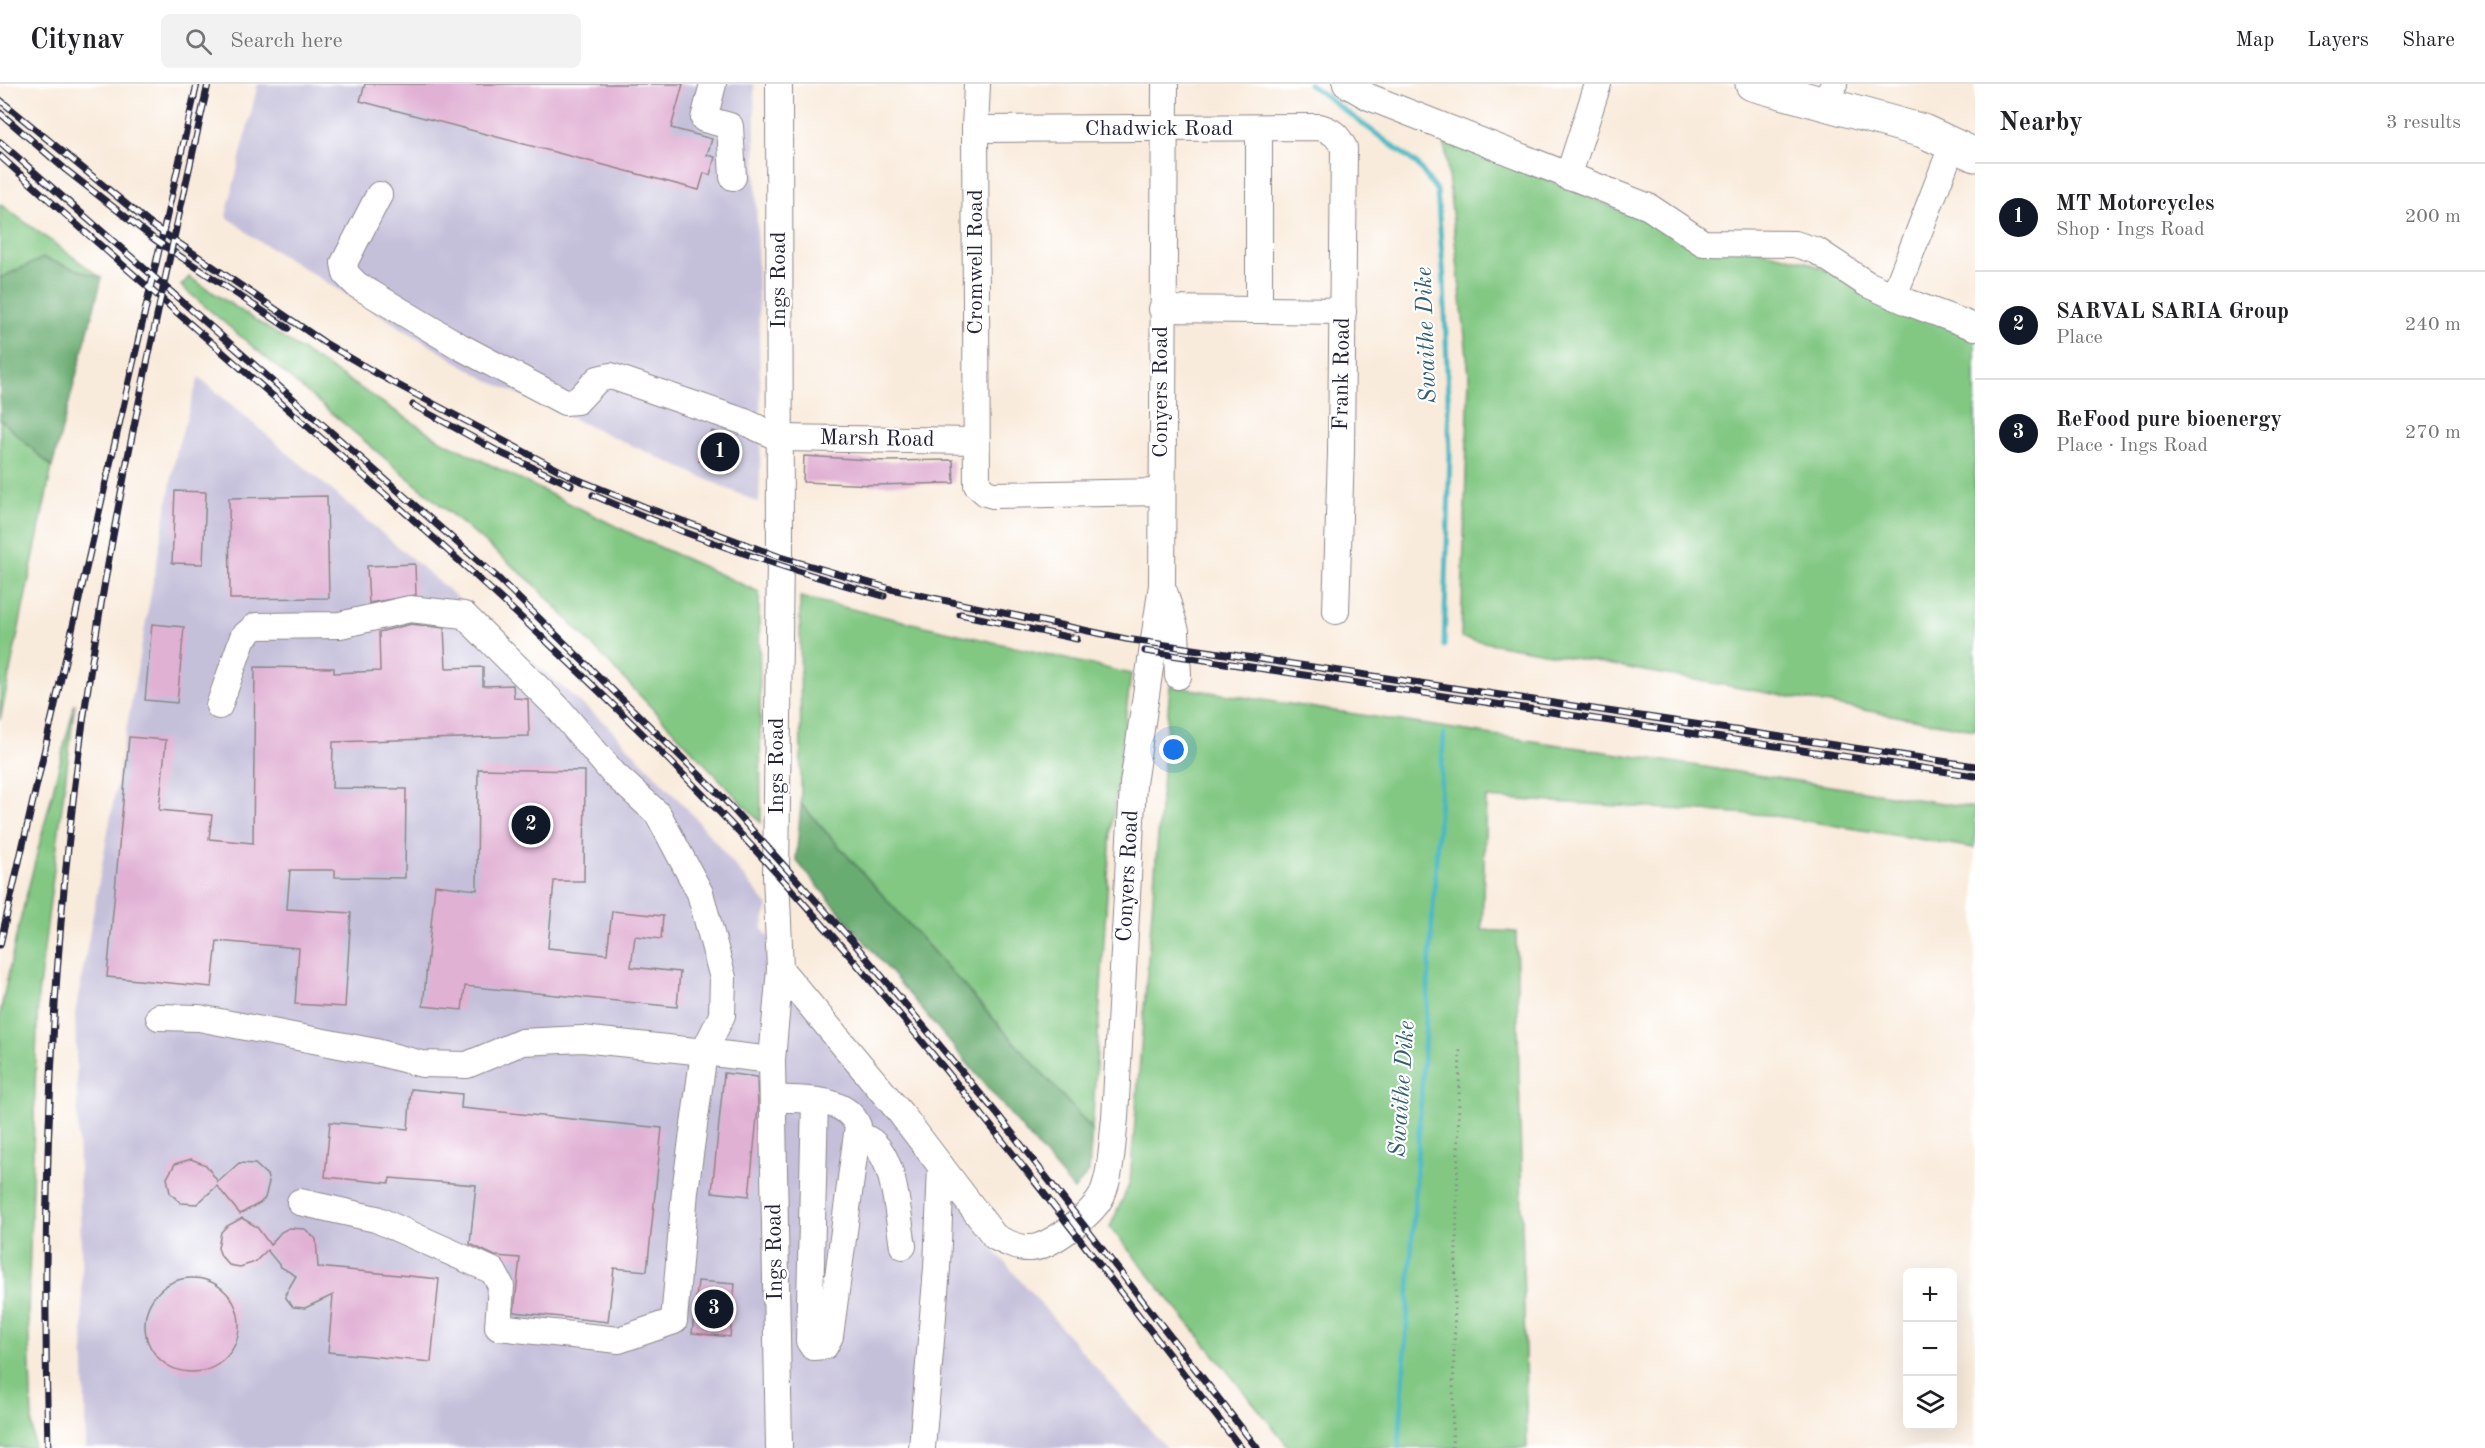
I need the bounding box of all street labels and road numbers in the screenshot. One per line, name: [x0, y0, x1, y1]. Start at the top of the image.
street label: Chadwick Road: [1085, 118, 1233, 140]
street label: Cromwell Road: [965, 189, 987, 335]
street label: Ings Road: [768, 231, 790, 329]
street label: Frank Road: [1330, 317, 1354, 431]
street label: Conyers Road: [1150, 326, 1172, 458]
street label: Marsh Road: [819, 427, 935, 451]
street label: Ings Road: [766, 717, 788, 815]
street label: Conyers Road: [1114, 810, 1142, 942]
street label: Ings Road: [763, 1203, 787, 1301]

